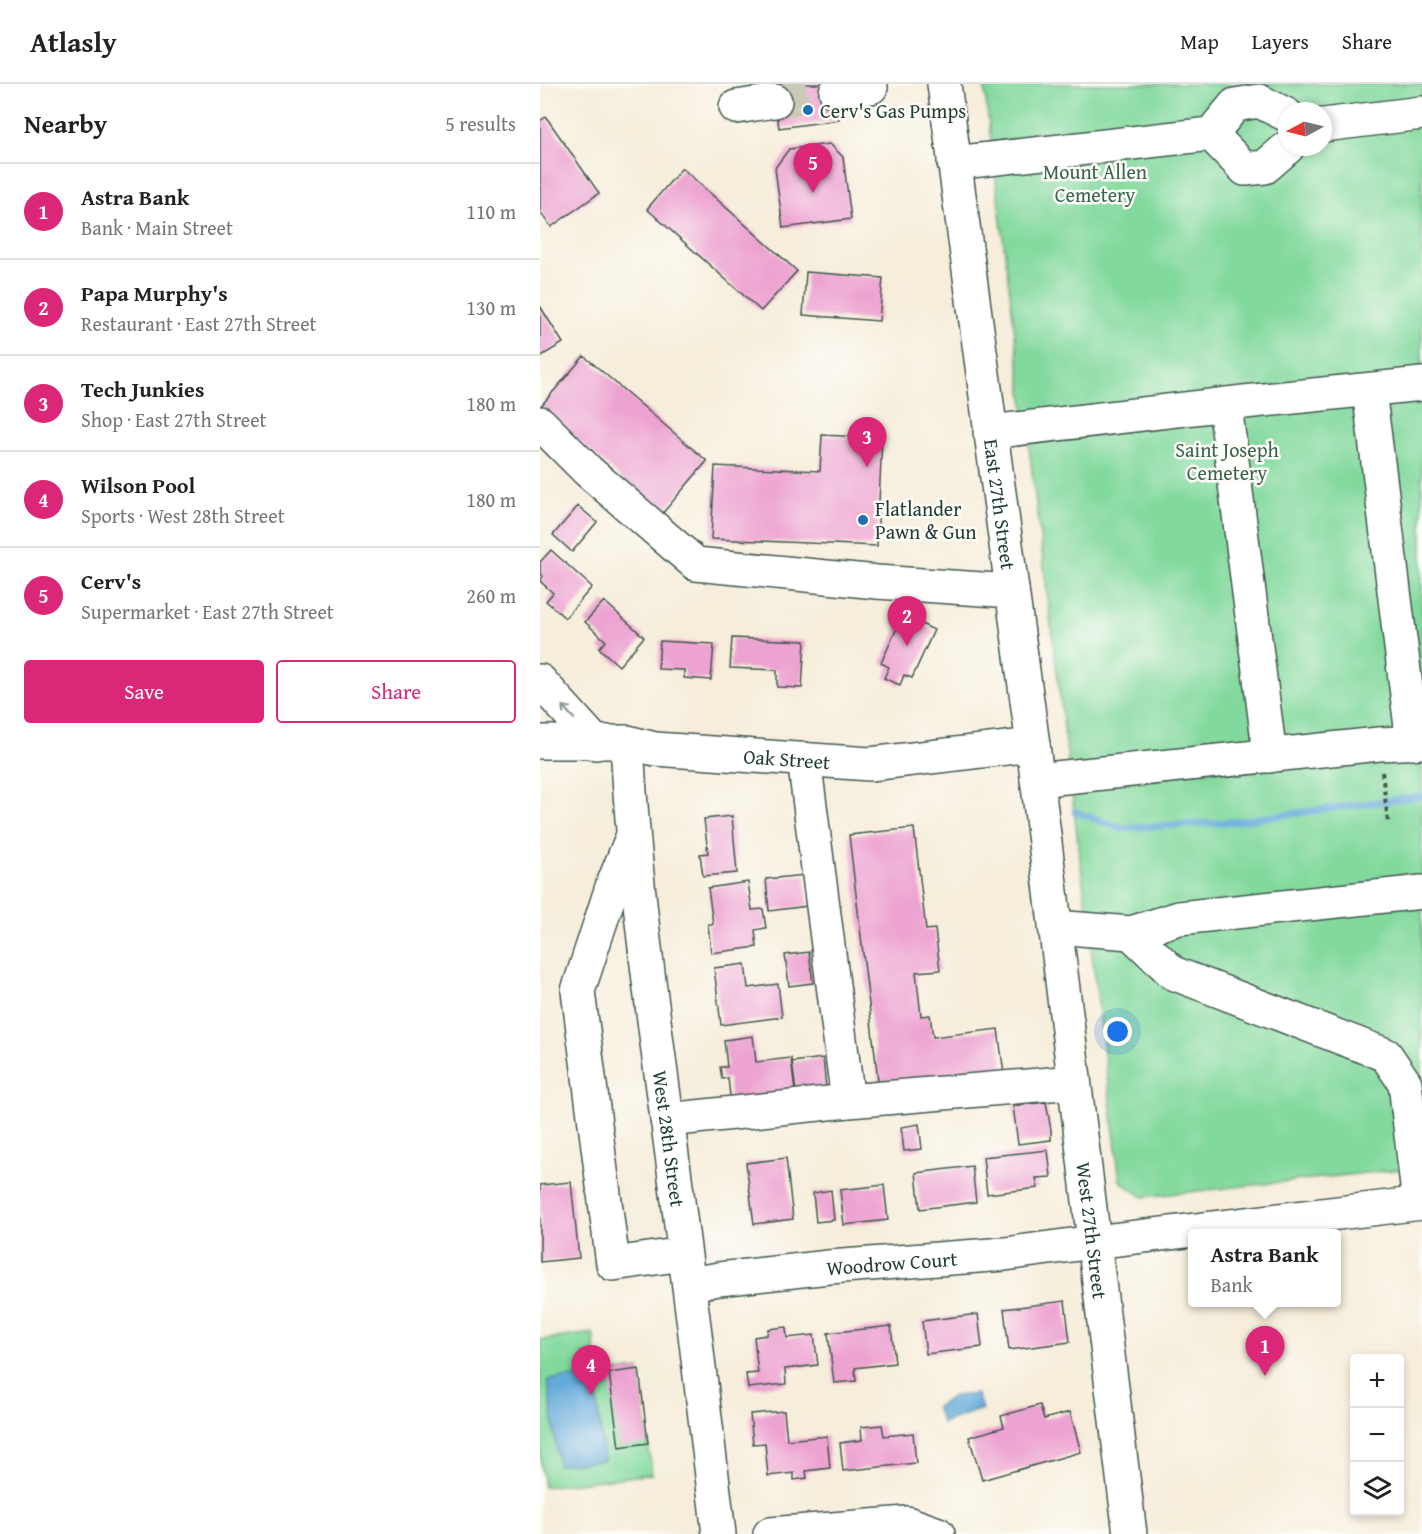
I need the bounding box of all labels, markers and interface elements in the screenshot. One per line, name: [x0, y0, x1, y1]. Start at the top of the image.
text: Atlasly: [30, 21, 117, 62]
text: Map: [1180, 26, 1219, 57]
text: Layers: [1252, 26, 1309, 57]
text: Share: [1342, 26, 1392, 57]
place label: Cerv's Gas Pumps: [820, 96, 966, 125]
north arrow: [1278, 102, 1332, 156]
marker: Cerv's Gas Pumps: [801, 103, 815, 117]
text: Nearby: [24, 104, 107, 143]
text: 5 results: [445, 109, 516, 138]
pin: 5: [794, 144, 832, 193]
park label: Mount Allen Cemetery: [1043, 157, 1147, 209]
text: Astra Bank: [81, 181, 189, 213]
text: 1: [38, 197, 49, 226]
text: 110 m: [466, 197, 516, 226]
text: Bank · Main Street: [81, 213, 233, 242]
text: Papa Murphy's: [81, 277, 228, 309]
text: 2: [38, 293, 49, 322]
text: 130 m: [466, 293, 516, 322]
text: Restaurant · East 27th Street: [81, 309, 317, 338]
text: Tech Junkies: [81, 373, 204, 405]
text: 3: [38, 389, 49, 418]
text: 180 m: [466, 389, 516, 418]
text: Shop · East 27th Street: [81, 405, 267, 434]
pin: 3: [848, 418, 886, 467]
park label: Saint Joseph Cemetery: [1175, 435, 1279, 487]
street label: East 27th Street: [977, 437, 1024, 571]
text: Wilson Pool: [81, 469, 195, 501]
text: 4: [38, 485, 49, 514]
text: 180 m: [466, 485, 516, 514]
place label: Flatlander Pawn & Gun: [875, 494, 977, 546]
text: Sports · West 28th Street: [81, 501, 285, 530]
marker: Flatlander Pawn & Gun: [856, 513, 870, 527]
text: Cerv's: [81, 565, 141, 597]
text: 5: [38, 581, 49, 610]
text: 260 m: [466, 581, 516, 610]
pin: 2: [888, 596, 926, 646]
text: Supermarket · East 27th Street: [81, 597, 334, 626]
button: Save: [24, 660, 264, 723]
button: Share: [276, 660, 516, 723]
one-way arrow: [561, 705, 575, 720]
street label: Oak Street: [743, 741, 831, 776]
your location: [1103, 1017, 1132, 1046]
street label: West 28th Street: [646, 1068, 693, 1209]
street label: West 27th Street: [1070, 1160, 1115, 1300]
popup: [1188, 1229, 1341, 1307]
text: Astra Bank: [1210, 1238, 1319, 1270]
street label: Woodrow Court: [825, 1243, 958, 1282]
text: Bank: [1210, 1270, 1253, 1299]
pin: 1: [1246, 1326, 1284, 1376]
pin: 4: [572, 1346, 610, 1395]
map controls: [1350, 1354, 1404, 1516]
button: +: [1350, 1354, 1404, 1408]
button: −: [1350, 1408, 1404, 1462]
button: layers: [1350, 1462, 1404, 1516]

